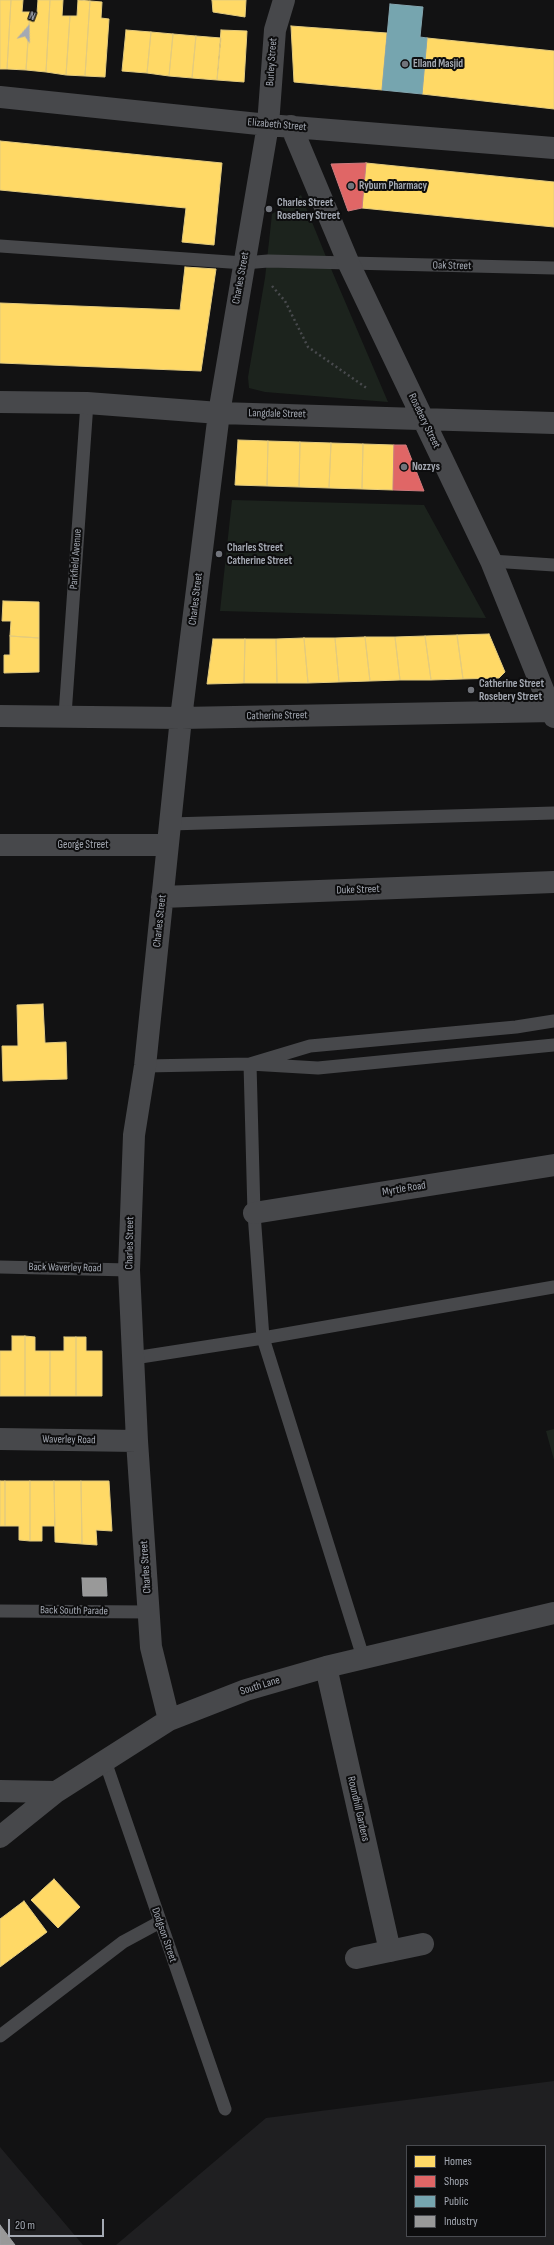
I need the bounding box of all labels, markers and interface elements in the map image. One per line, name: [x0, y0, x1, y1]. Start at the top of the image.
north arrow: [8, 8, 48, 48]
text: N: [27, 9, 37, 23]
street label: Burley Street: [264, 37, 280, 87]
place label: Elland Masjid: [413, 57, 463, 71]
marker: Elland Masjid: [400, 59, 410, 69]
street label: Elizabeth Street: [247, 116, 307, 134]
place label: Ryburn Pharmacy: [359, 179, 427, 193]
marker: Ryburn Pharmacy: [346, 181, 356, 191]
place label: Charles Street Rosebery Street: [277, 196, 340, 222]
marker: Charles Street Rosebery Street: [264, 204, 274, 214]
street label: Charles Street: [230, 251, 252, 305]
street label: Oak Street: [433, 259, 471, 273]
street label: Rosebery Street: [405, 391, 443, 451]
street label: Langdale Street: [248, 407, 306, 421]
place label: Nozzys: [412, 460, 440, 474]
marker: Nozzys: [399, 462, 409, 472]
street label: Parkfield Avenue: [67, 528, 85, 590]
place label: Charles Street Catherine Street: [227, 541, 292, 567]
marker: Charles Street Catherine Street: [214, 549, 224, 559]
street label: Charles Street: [186, 572, 206, 626]
place label: Catherine Street Rosebery Street: [479, 677, 544, 703]
marker: Catherine Street Rosebery Street: [466, 685, 476, 695]
street label: Catherine Street: [246, 709, 308, 723]
street label: George Street: [57, 838, 109, 852]
street label: Duke Street: [336, 883, 380, 897]
street label: Charles Street: [151, 894, 169, 948]
street label: Myrtle Road: [381, 1179, 427, 1199]
street label: Charles Street: [123, 1216, 137, 1270]
street label: Back Waverley Road: [28, 1261, 102, 1275]
street label: Waverley Road: [42, 1433, 96, 1447]
street label: Charles Street: [138, 1540, 154, 1594]
street label: Back South Parade: [40, 1604, 108, 1618]
street label: South Lane: [238, 1674, 282, 1698]
street label: Roundhill Gardens: [344, 1775, 372, 1843]
street label: Dodgson Street: [148, 1906, 180, 1964]
legend: [406, 2145, 546, 2237]
text: Homes: [444, 2154, 472, 2169]
text: Shops: [444, 2174, 469, 2189]
text: Public: [444, 2194, 469, 2209]
scale bar: [10, 2211, 106, 2237]
text: Industry: [444, 2214, 478, 2229]
text: 20 m: [15, 2218, 35, 2233]

